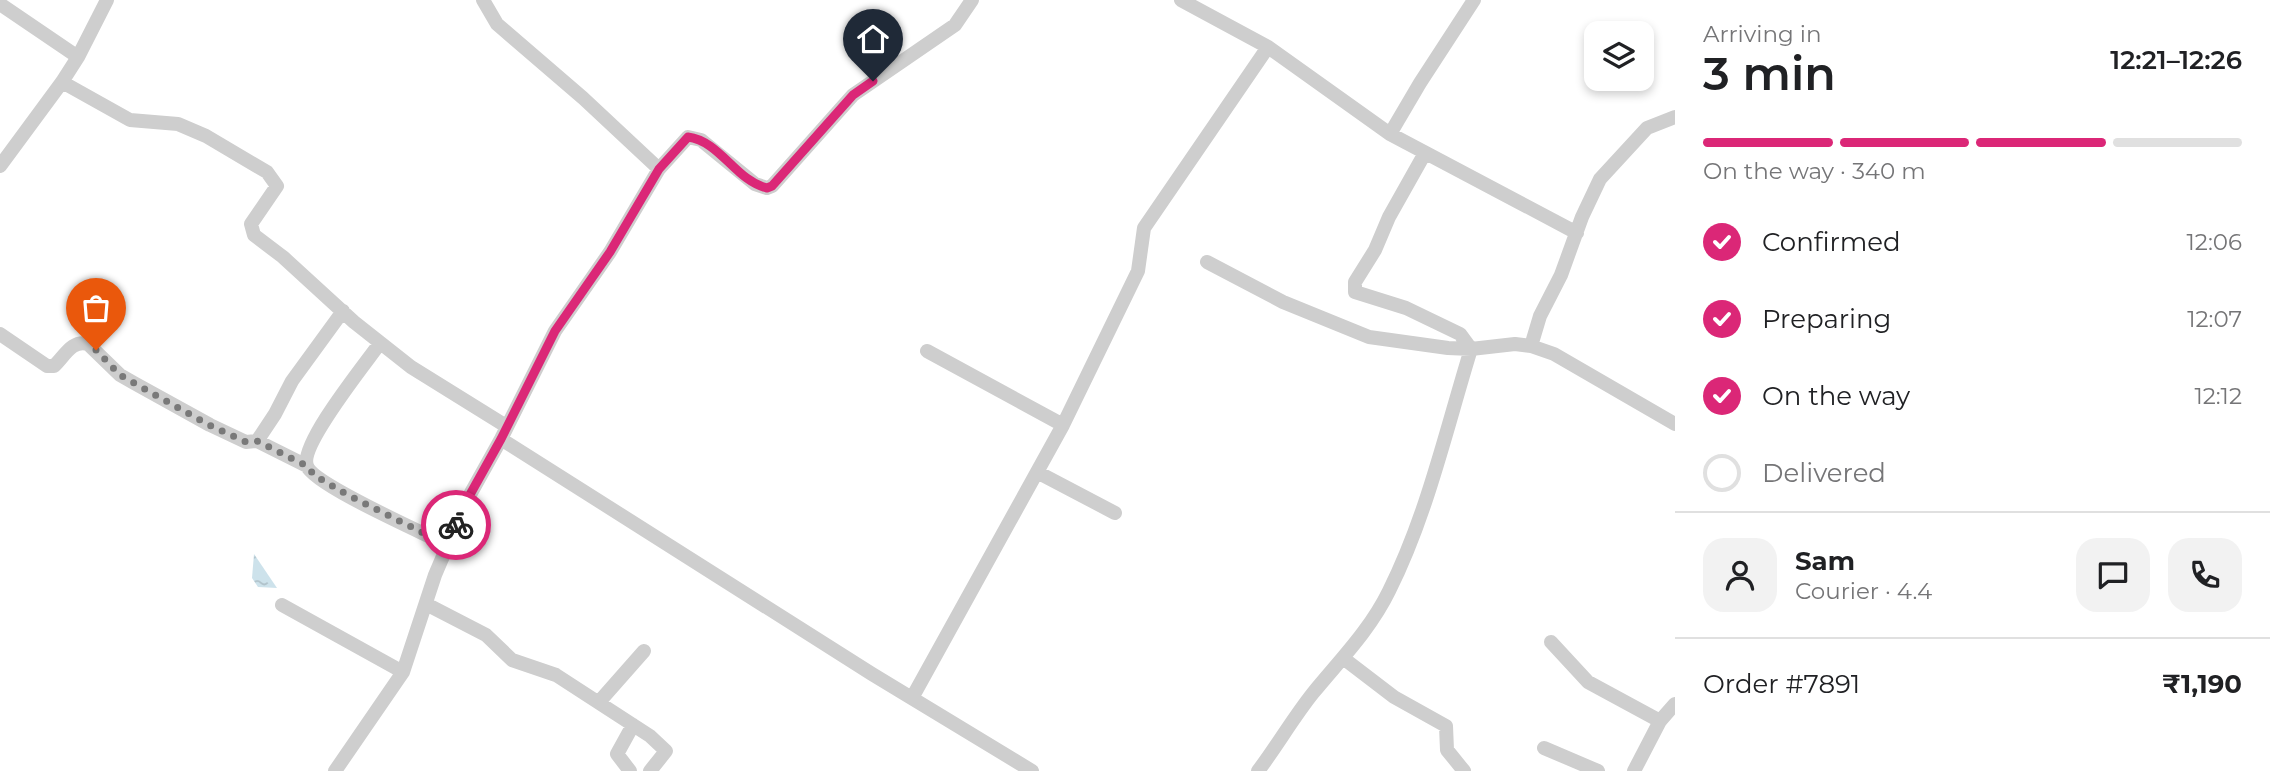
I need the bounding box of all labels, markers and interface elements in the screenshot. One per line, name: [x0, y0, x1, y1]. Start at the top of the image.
pin: [843, 9, 903, 81]
icon: home: [854, 20, 892, 58]
text: Arriving in: [1703, 20, 1822, 48]
map controls: [1584, 21, 1654, 91]
button: layers: [1584, 21, 1654, 91]
text: 12:21–12:26: [2110, 44, 2242, 76]
text: 3 min: [1703, 45, 1836, 102]
text: On the way · 340 m: [1703, 157, 1926, 185]
icon: check: [1703, 223, 1741, 261]
text: Confirmed: [1762, 226, 1901, 258]
text: 12:06: [2187, 228, 2242, 256]
pin: [66, 278, 126, 350]
icon: bag: [77, 289, 115, 327]
icon: check: [1703, 300, 1741, 338]
text: Preparing: [1762, 303, 1891, 335]
text: 12:07: [2187, 305, 2242, 333]
icon: check: [1703, 377, 1741, 415]
text: On the way: [1762, 380, 1910, 412]
text: 12:12: [2194, 382, 2242, 410]
text: Delivered: [1762, 457, 1886, 489]
courier: [421, 490, 491, 560]
icon: bike: [437, 506, 475, 544]
button: person: [1703, 538, 1777, 612]
button: chat: [2076, 538, 2150, 612]
button: phone: [2168, 538, 2242, 612]
text: Sam: [1795, 545, 1855, 577]
text: Courier · 4.4: [1795, 577, 1932, 605]
text: Order #7891: [1703, 668, 1860, 700]
text: ₹1,190: [2162, 668, 2242, 700]

